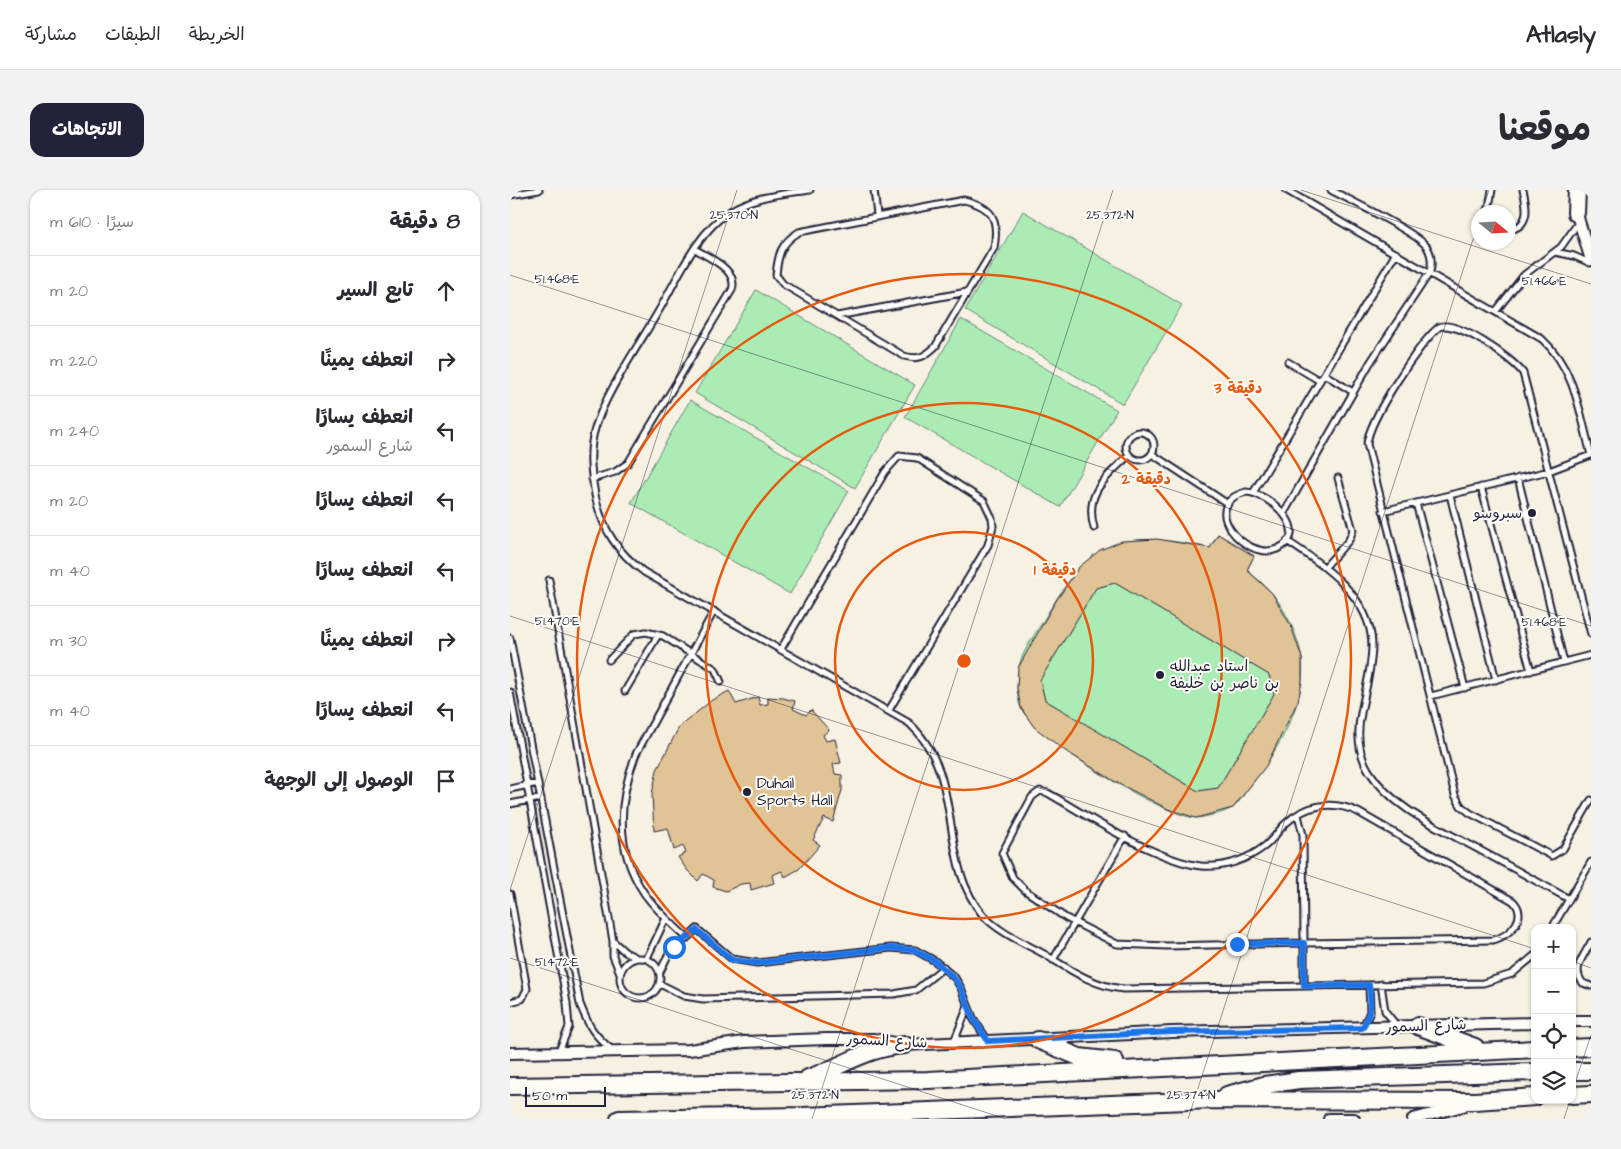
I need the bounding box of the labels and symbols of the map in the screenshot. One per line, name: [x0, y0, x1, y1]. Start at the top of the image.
north arrow: [1471, 205, 1516, 250]
text: 25.370°N: [710, 207, 759, 224]
text: 25.372°N: [1086, 207, 1134, 224]
text: 51.468°E: [535, 271, 579, 288]
text: 51.466°E: [1522, 273, 1566, 290]
text: 3 دقيقة: [1213, 378, 1262, 399]
text: 2 دقيقة: [1120, 469, 1171, 490]
place label: سبروسو: [1473, 503, 1522, 524]
marker: سبروسو: [1526, 507, 1538, 519]
text: 1 دقيقة: [1034, 560, 1076, 581]
text: 51.470°E: [535, 613, 579, 630]
text: 51.468°E: [1522, 614, 1566, 631]
centre of rings: [955, 652, 973, 670]
place label: استاد عبدالله بن ناصر بن خليفة: [1170, 656, 1279, 694]
marker: استاد عبدالله بن ناصر بن خليفة: [1154, 669, 1166, 681]
place label: Duhail Sports Hall: [757, 773, 833, 811]
marker: Duhail Sports Hall: [741, 786, 753, 798]
route end: [1226, 933, 1249, 956]
route start: [663, 936, 686, 959]
text: 51.472°E: [535, 954, 579, 971]
street label: شارع السمور: [1384, 1014, 1467, 1038]
street label: شارع السمور: [845, 1028, 928, 1054]
scale bar: [525, 1084, 606, 1107]
text: 25.372°N: [791, 1087, 839, 1104]
text: 25.374°N: [1167, 1087, 1216, 1104]

